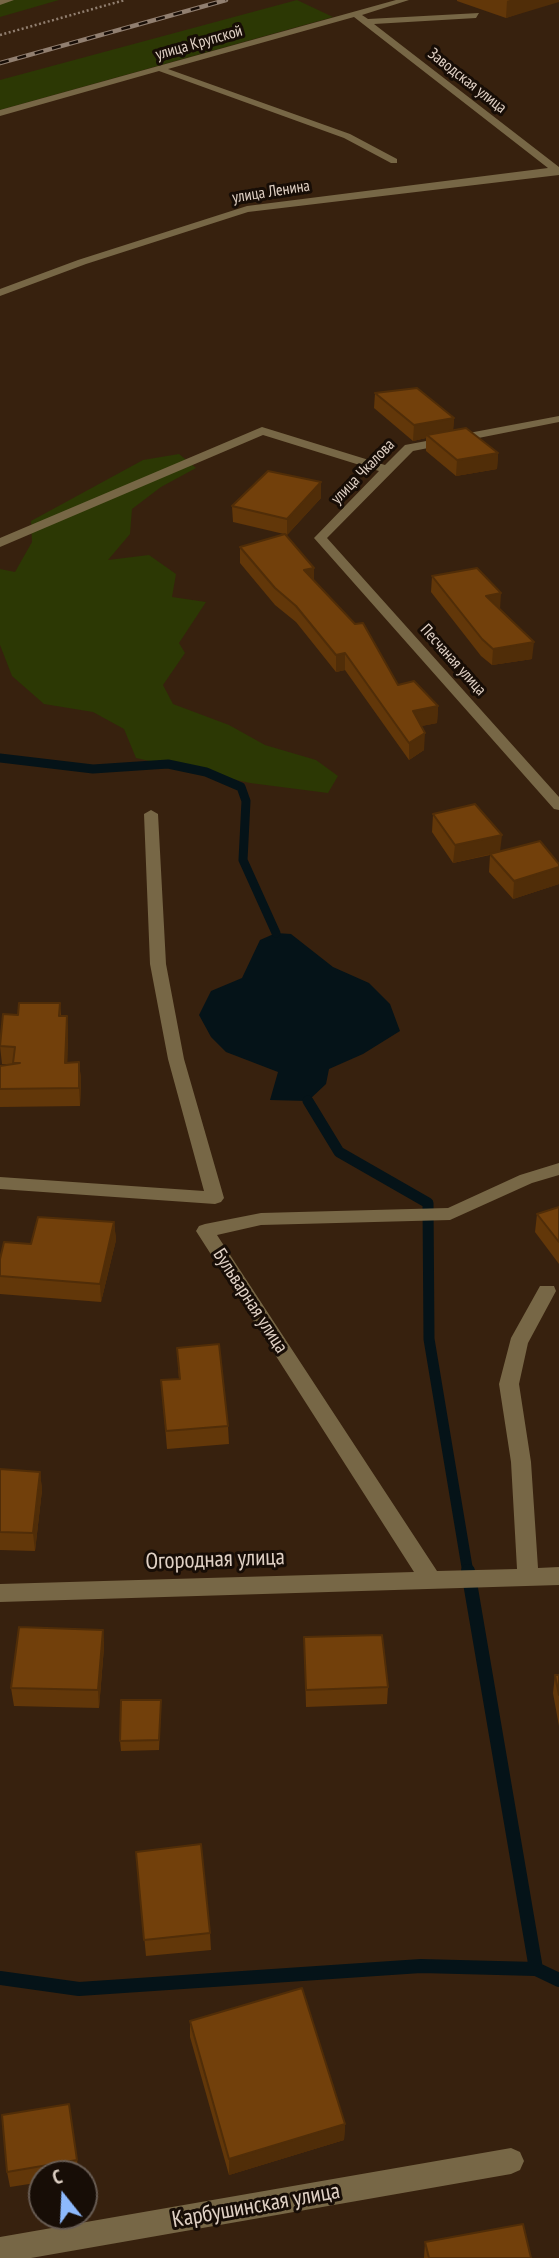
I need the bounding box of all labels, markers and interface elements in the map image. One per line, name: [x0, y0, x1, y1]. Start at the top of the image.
street label: улица Крупской: [153, 21, 245, 65]
street label: Заводская улица: [424, 44, 510, 118]
street label: улица Ленина: [231, 176, 311, 208]
street label: улица Чкалова: [327, 436, 399, 508]
street label: Песчаная улица: [416, 620, 490, 700]
street label: Бульварная улица: [208, 1244, 292, 1358]
street label: Огородная улица: [145, 1544, 285, 1576]
north arrow: [28, 2160, 98, 2230]
text: С: [49, 2164, 65, 2190]
street label: Карбушинская улица: [170, 2178, 342, 2234]

